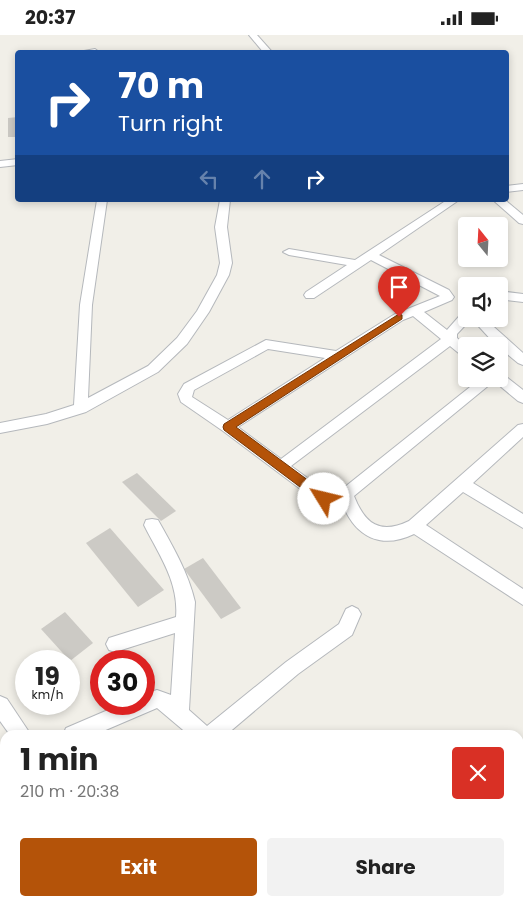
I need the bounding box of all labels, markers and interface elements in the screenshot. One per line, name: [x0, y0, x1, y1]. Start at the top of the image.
text: 20:37: [25, 4, 75, 31]
text: 70 m: [118, 61, 204, 110]
icon: right: [35, 70, 100, 135]
text: Turn right: [118, 108, 223, 139]
icon: left: [195, 165, 223, 193]
icon: ahead: [248, 165, 276, 193]
icon: right: [301, 165, 329, 193]
north arrow: [458, 217, 508, 267]
map controls: [458, 217, 508, 387]
pin: [378, 266, 420, 317]
icon: arrive: [385, 273, 413, 301]
button: sound: [458, 277, 508, 327]
button: layers: [458, 337, 508, 387]
position arrow: [297, 472, 349, 524]
speed limit sign: 30: [90, 650, 155, 715]
text: 19: [35, 659, 60, 694]
text: km/h: [32, 686, 63, 703]
text: 1 min: [20, 738, 98, 781]
button: close: [452, 747, 504, 799]
text: 210 m · 20:38: [20, 780, 119, 803]
button: Exit: [20, 838, 257, 896]
button: Share: [267, 838, 504, 896]

